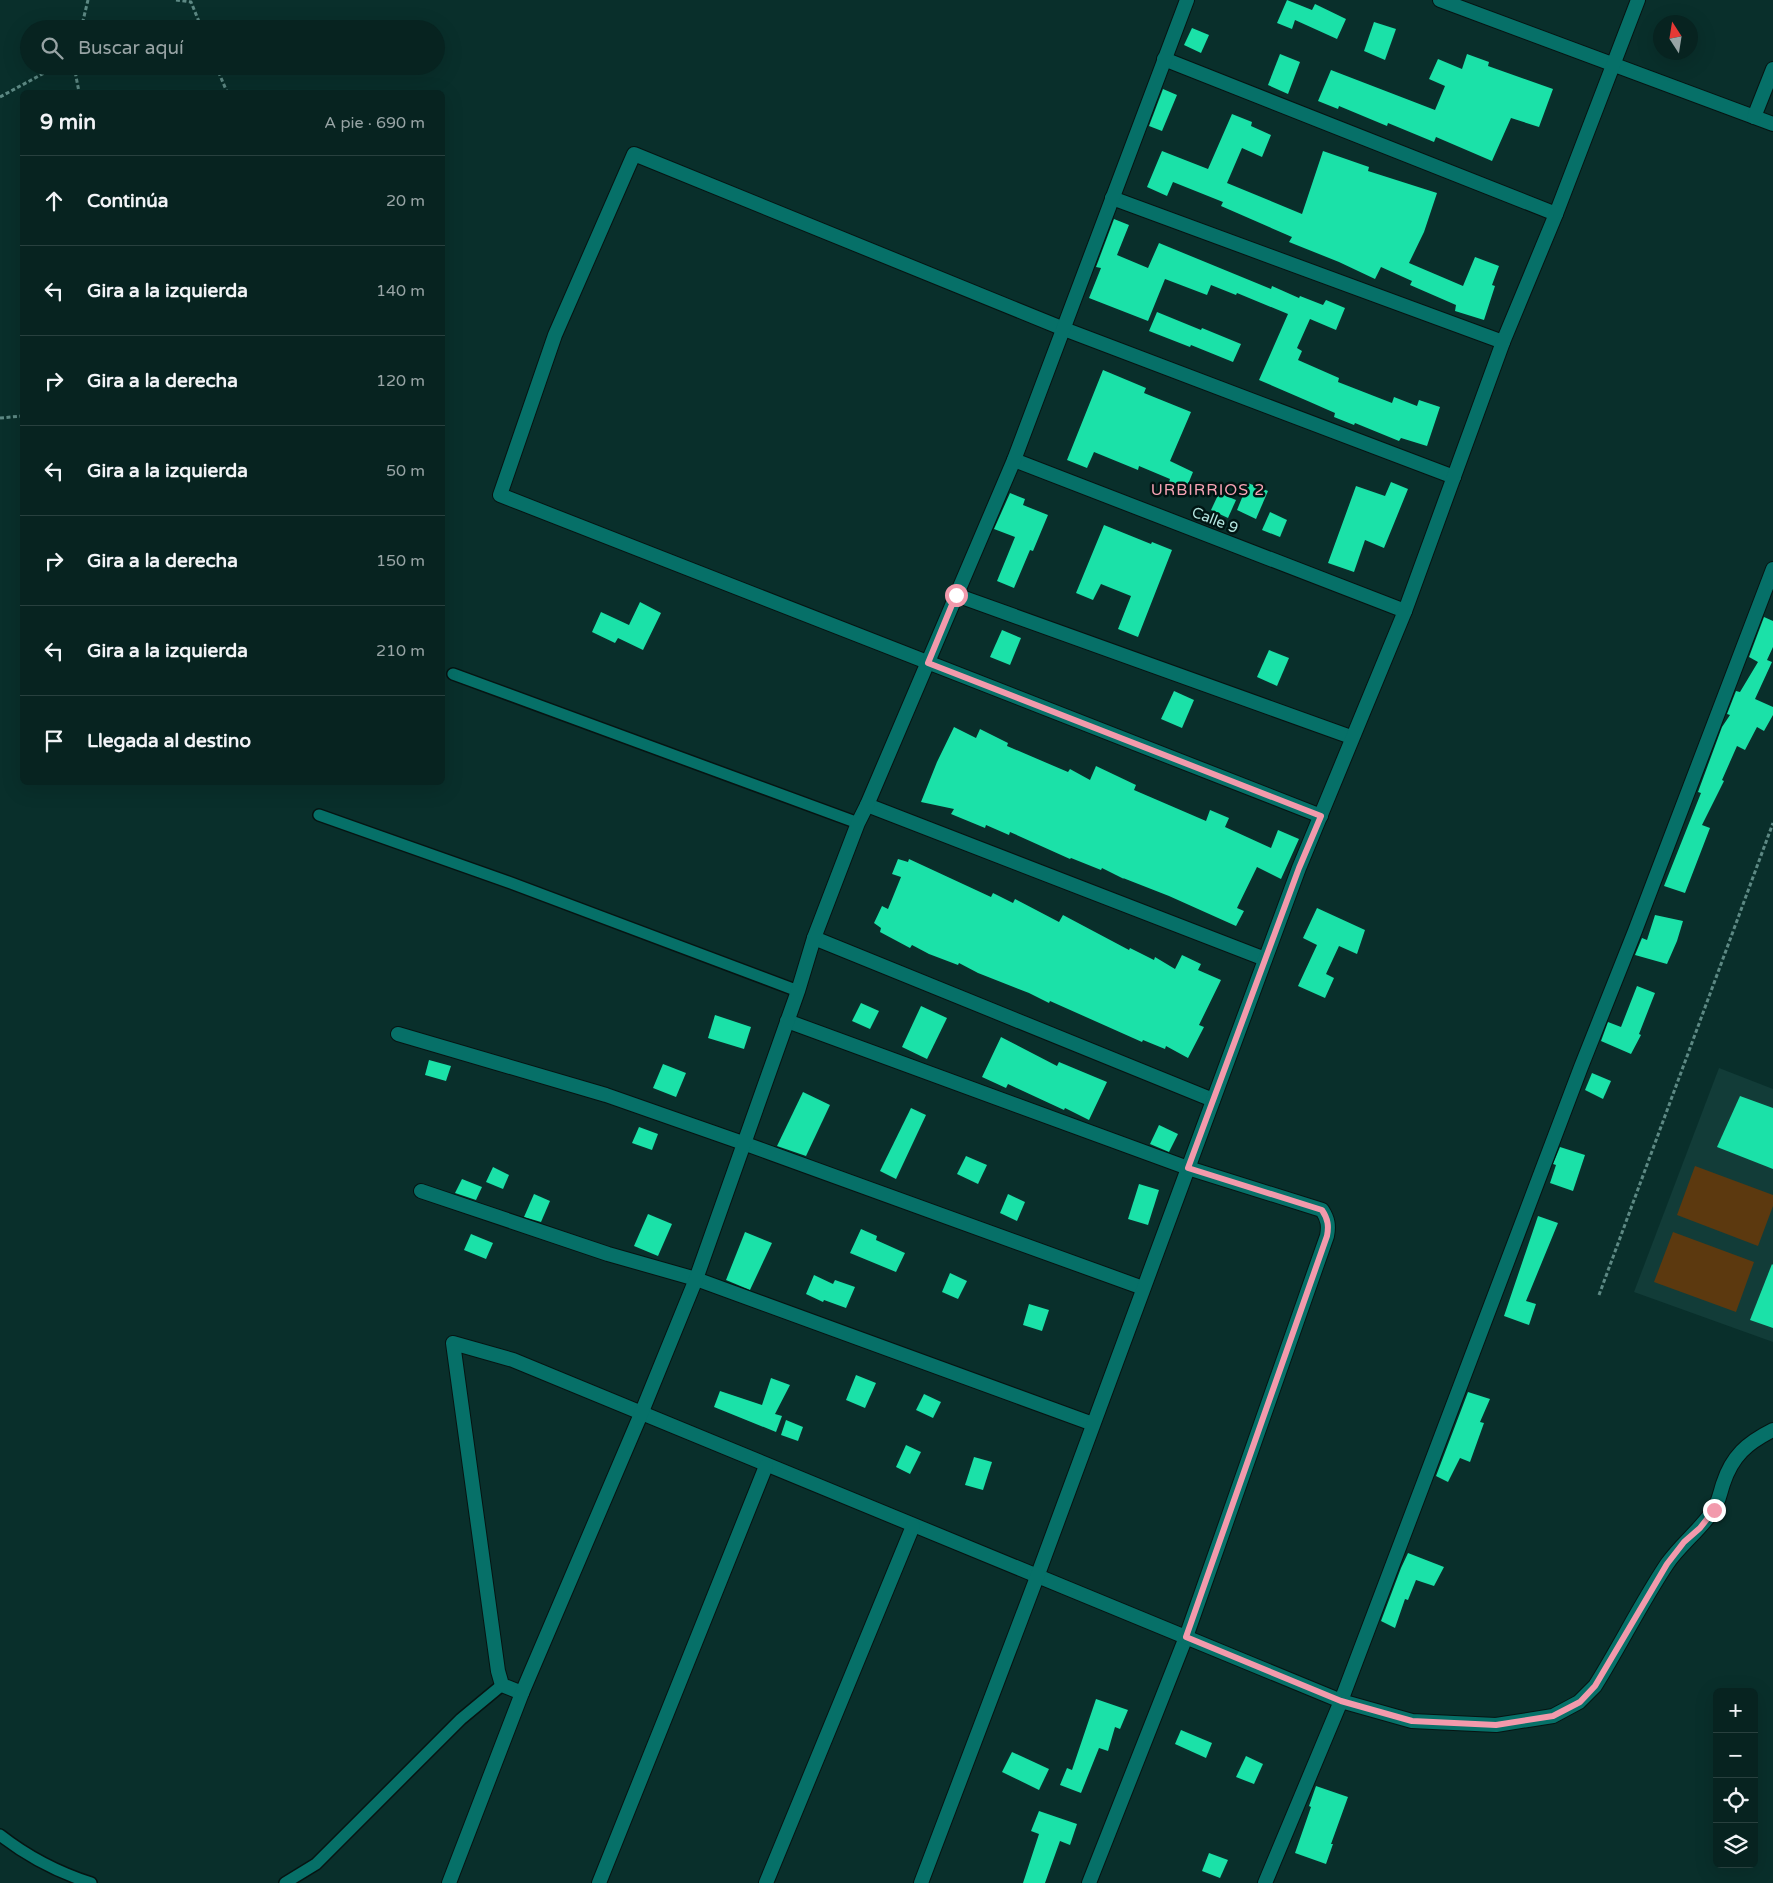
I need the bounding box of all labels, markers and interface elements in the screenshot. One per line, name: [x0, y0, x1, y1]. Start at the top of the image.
north arrow: [1653, 15, 1698, 60]
search box: [20, 20, 445, 75]
icon: search: [38, 34, 66, 62]
text: Buscar aquí: [78, 37, 184, 59]
text: 9 min: [40, 110, 96, 135]
text: A pie · 690 m: [324, 113, 425, 133]
icon: ahead: [40, 187, 68, 215]
text: Continúa: [87, 190, 169, 212]
text: 20 m: [386, 191, 425, 211]
icon: left: [40, 277, 68, 305]
text: Gira a la izquierda: [87, 280, 248, 302]
text: 140 m: [376, 281, 425, 301]
icon: right: [40, 367, 68, 395]
text: Gira a la derecha: [87, 370, 238, 392]
text: 120 m: [376, 371, 425, 391]
icon: left: [40, 457, 68, 485]
text: Gira a la izquierda: [87, 460, 248, 482]
text: 50 m: [386, 461, 425, 481]
district label: URBIRRIOS 2: [1151, 480, 1265, 500]
street label: Calle 9: [1189, 503, 1241, 537]
icon: right: [40, 547, 68, 575]
text: Gira a la derecha: [87, 550, 238, 572]
text: 150 m: [376, 551, 425, 571]
route start: [945, 584, 968, 607]
icon: left: [40, 637, 68, 665]
text: Gira a la izquierda: [87, 640, 248, 662]
text: 210 m: [376, 641, 425, 661]
icon: arrive: [40, 727, 68, 755]
text: Llegada al destino: [87, 730, 251, 752]
route end: [1703, 1499, 1726, 1522]
map controls: [1713, 1688, 1758, 1868]
button: +: [1713, 1688, 1758, 1733]
button: −: [1713, 1733, 1758, 1778]
button: locate: [1713, 1778, 1758, 1823]
button: layers: [1713, 1823, 1758, 1868]

